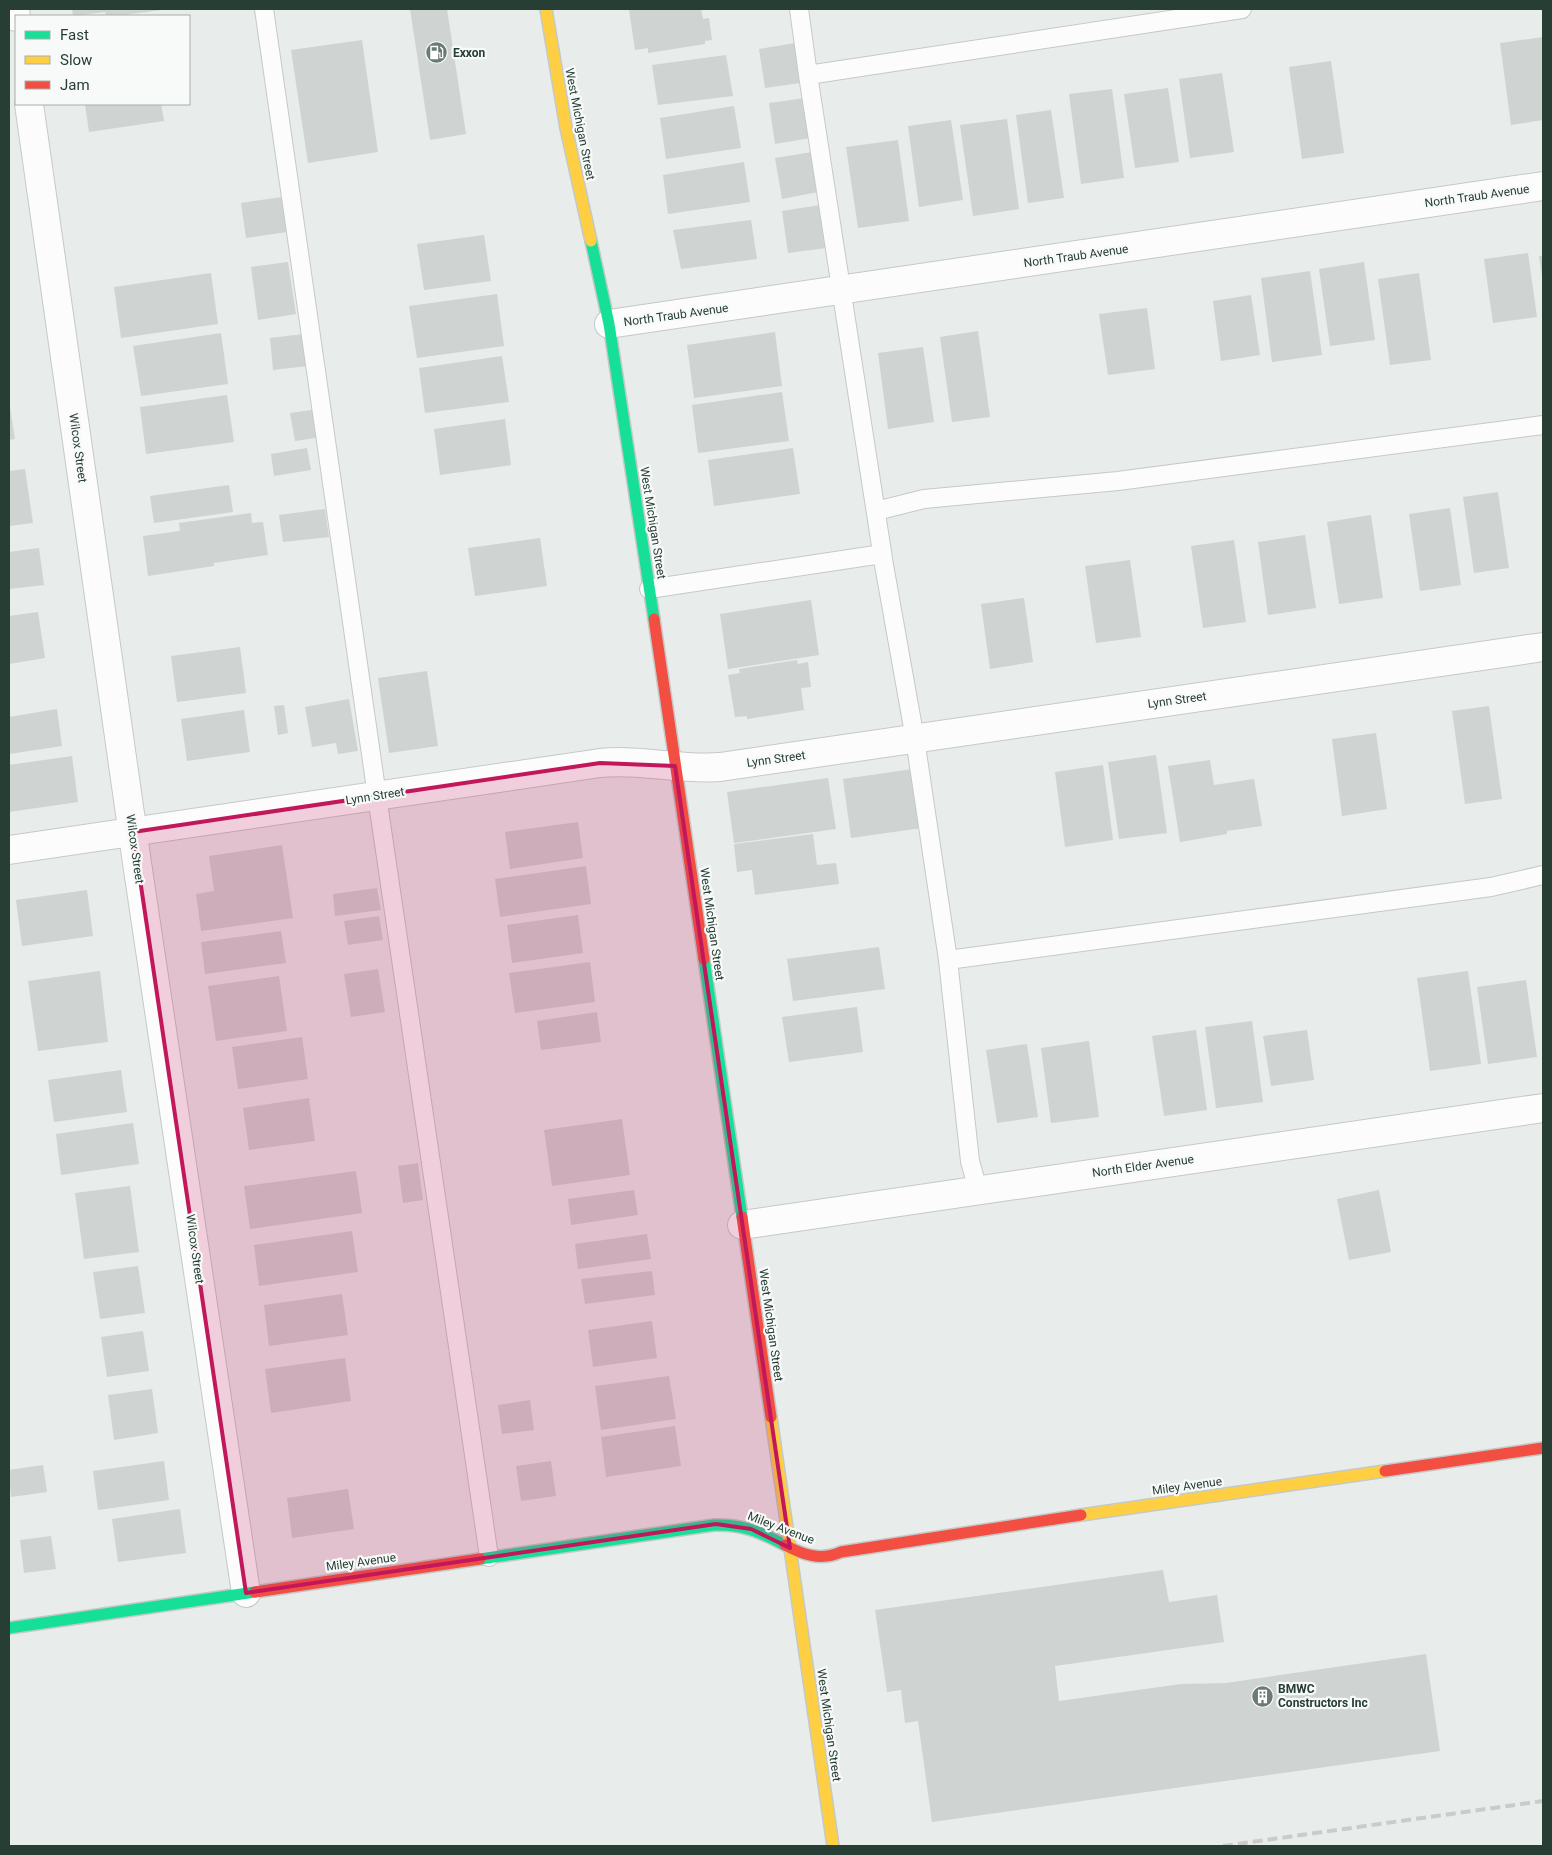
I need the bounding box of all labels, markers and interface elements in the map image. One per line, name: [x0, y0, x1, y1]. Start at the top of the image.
legend: [15, 15, 190, 105]
text: Fast: [60, 26, 89, 44]
fuel station icon: Exxon: [425, 41, 449, 65]
place label: Exxon: [453, 46, 486, 60]
text: Slow: [60, 51, 92, 69]
street label: West Michigan Street: [562, 67, 598, 181]
text: Jam: [60, 76, 90, 94]
street label: North Traub Avenue: [1424, 182, 1530, 210]
street label: North Traub Avenue: [1023, 242, 1129, 270]
street label: North Traub Avenue: [623, 301, 729, 329]
street label: Wilcox Street: [66, 412, 90, 484]
street label: West Michigan Street: [637, 466, 669, 580]
street label: Lynn Street: [1147, 689, 1207, 711]
street label: Lynn Street: [746, 748, 806, 770]
street label: Lynn Street: [345, 784, 405, 808]
street label: Wilcox Street: [123, 813, 147, 885]
street label: West Michigan Street: [697, 867, 727, 981]
street label: North Elder Avenue: [1091, 1152, 1195, 1180]
street label: Wilcox Street: [183, 1213, 207, 1285]
street label: West Michigan Street: [756, 1268, 786, 1382]
street label: Miley Avenue: [1151, 1474, 1223, 1498]
street label: Miley Avenue: [746, 1509, 816, 1547]
street label: Miley Avenue: [325, 1550, 397, 1574]
street label: West Michigan Street: [814, 1668, 844, 1782]
place label: BMWC Constructors Inc: [1278, 1682, 1368, 1710]
building icon: BMWC Constructors Inc: [1250, 1684, 1274, 1708]

